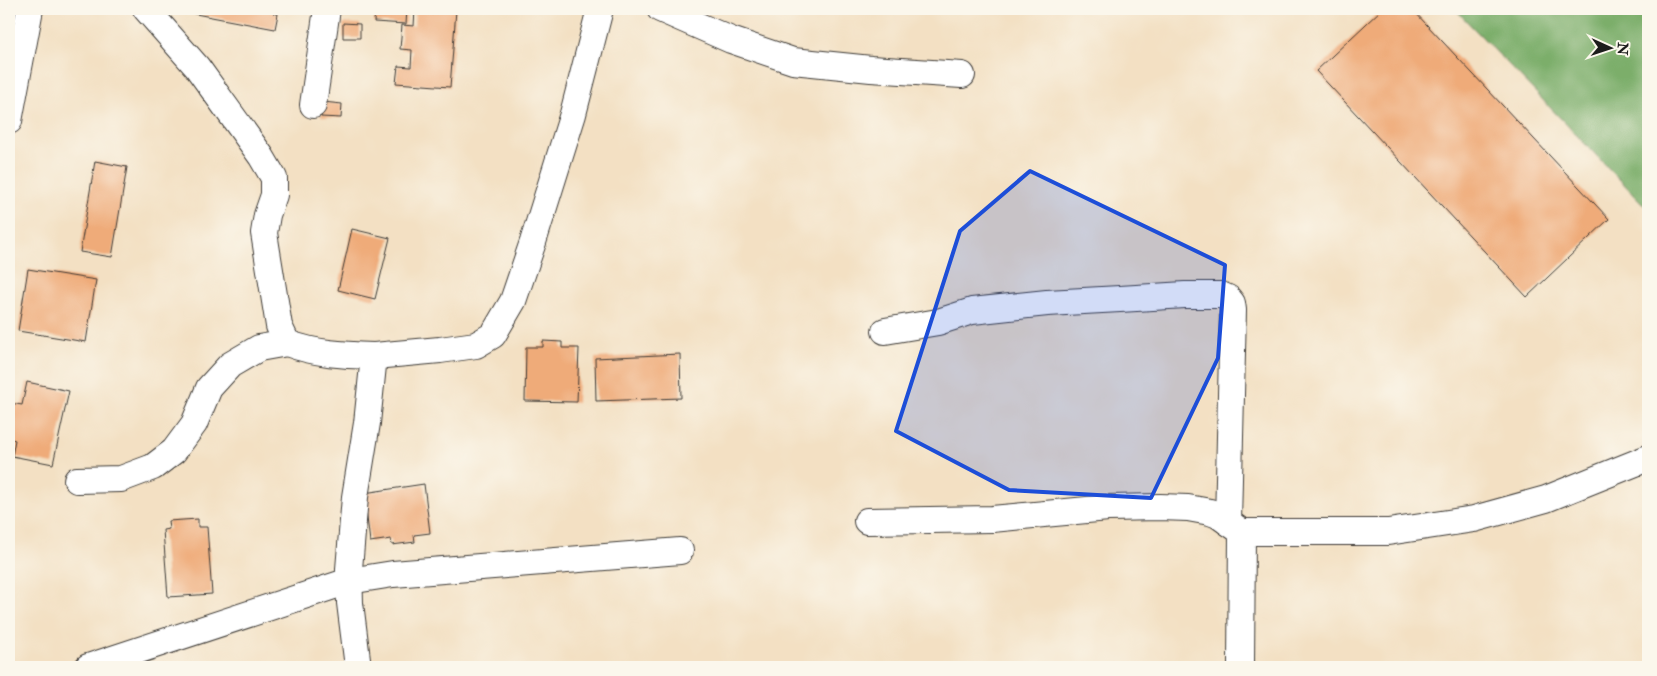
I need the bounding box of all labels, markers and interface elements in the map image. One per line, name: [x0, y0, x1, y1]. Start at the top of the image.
north arrow: [1584, 22, 1634, 72]
text: N: [1614, 41, 1631, 56]

